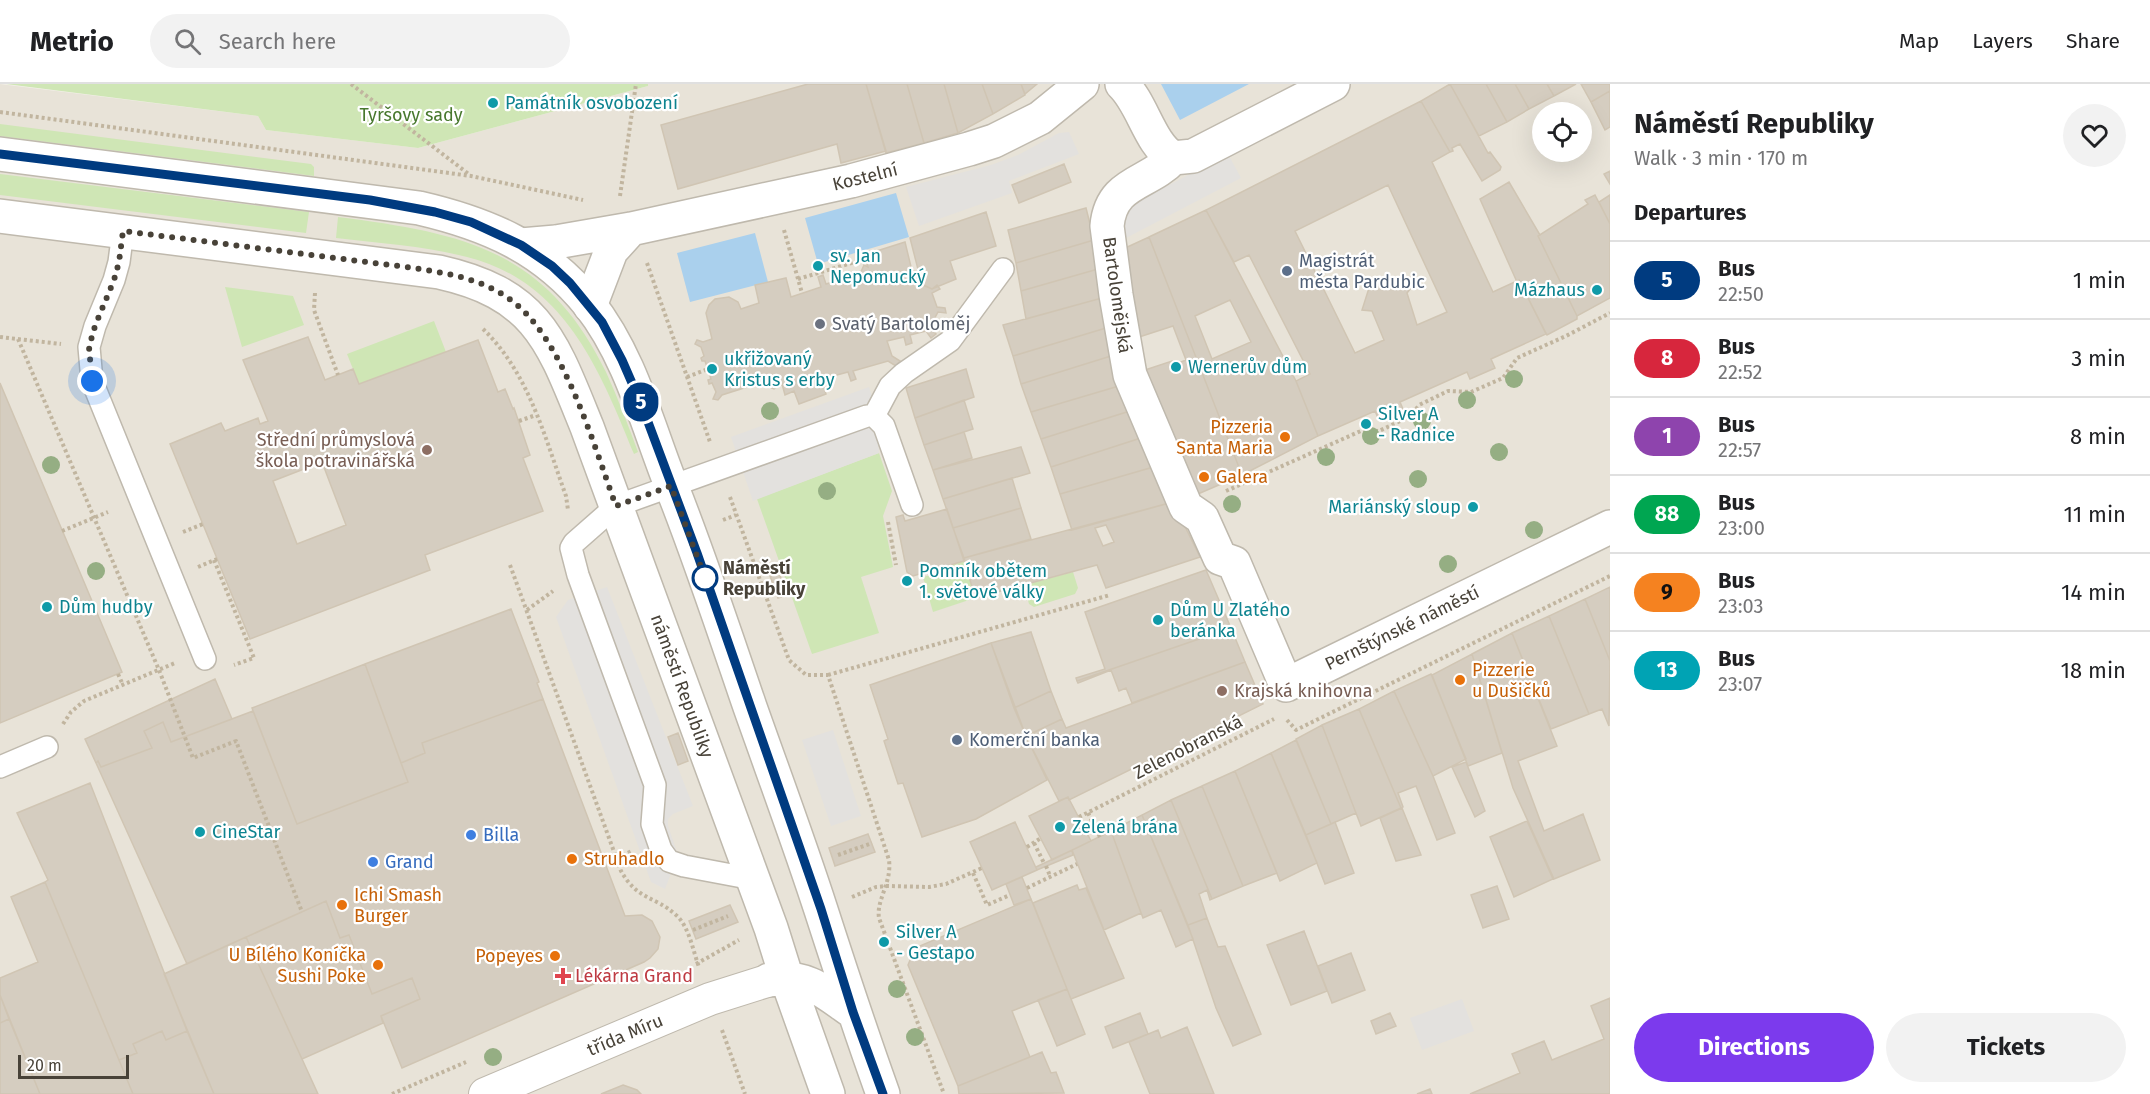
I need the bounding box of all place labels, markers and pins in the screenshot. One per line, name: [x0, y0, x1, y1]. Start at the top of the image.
place label: Památník osvobození: [505, 92, 678, 114]
marker: Památník osvobození: [486, 96, 500, 110]
place label: sv. Jan Nepomucký: [830, 245, 926, 288]
place label: Magistrát města Pardubic: [1299, 250, 1425, 293]
marker: sv. Jan Nepomucký: [811, 259, 825, 273]
marker: Magistrát města Pardubic: [1280, 264, 1294, 278]
place label: Mázhaus: [1514, 279, 1585, 301]
marker: Mázhaus: [1590, 283, 1604, 297]
place label: Svatý Bartoloměj: [832, 313, 970, 335]
marker: Svatý Bartoloměj: [813, 317, 827, 331]
place label: ukřižovaný Kristus s erby: [724, 348, 835, 391]
place label: Wernerův dům: [1188, 356, 1308, 378]
marker: Wernerův dům: [1169, 360, 1183, 374]
marker: ukřižovaný Kristus s erby: [705, 362, 719, 376]
place label: Silver A - Radnice: [1378, 403, 1455, 446]
place label: Pizzeria Santa Maria: [1176, 416, 1273, 459]
marker: Silver A - Radnice: [1359, 417, 1373, 431]
place label: Střední průmyslová škola potravinářská: [256, 429, 415, 472]
marker: Pizzeria Santa Maria: [1278, 430, 1292, 444]
marker: Střední průmyslová škola potravinářská: [420, 443, 434, 457]
place label: Galera: [1216, 466, 1268, 488]
marker: Galera: [1197, 470, 1211, 484]
place label: Mariánský sloup: [1328, 496, 1461, 518]
marker: Mariánský sloup: [1466, 500, 1480, 514]
place label: Náměstí Republiky: [723, 557, 806, 600]
place label: Pomník obětem 1. světové války: [919, 560, 1047, 603]
marker: Náměstí Republiky: [692, 565, 718, 591]
marker: Pomník obětem 1. světové války: [900, 574, 914, 588]
place label: Dům hudby: [59, 596, 153, 618]
place label: Dům U Zlatého beránka: [1170, 599, 1290, 642]
marker: Dům hudby: [40, 600, 54, 614]
marker: Dům U Zlatého beránka: [1151, 613, 1165, 627]
place label: Pizzerie u Dušičků: [1472, 659, 1551, 702]
marker: Pizzerie u Dušičků: [1453, 673, 1467, 687]
place label: Krajská knihovna: [1234, 680, 1373, 702]
marker: Krajská knihovna: [1215, 684, 1229, 698]
place label: Komerční banka: [969, 729, 1100, 751]
marker: Komerční banka: [950, 733, 964, 747]
place label: Zelená brána: [1072, 816, 1178, 838]
marker: Zelená brána: [1053, 820, 1067, 834]
place label: CineStar: [212, 821, 280, 843]
place label: Billa: [483, 824, 519, 846]
marker: CineStar: [193, 825, 207, 839]
marker: Billa: [464, 828, 478, 842]
place label: Struhadlo: [584, 848, 665, 870]
place label: Grand: [385, 851, 434, 873]
marker: Struhadlo: [565, 852, 579, 866]
marker: Grand: [366, 855, 380, 869]
place label: Ichi Smash Burger: [354, 884, 442, 927]
marker: Ichi Smash Burger: [335, 898, 349, 912]
place label: Silver A - Gestapo: [896, 921, 975, 964]
marker: Silver A - Gestapo: [877, 935, 891, 949]
place label: U Bílého Koníčka Sushi Poke: [228, 944, 366, 987]
place label: Popeyes: [475, 945, 543, 967]
marker: Popeyes: [548, 949, 562, 963]
marker: U Bílého Koníčka Sushi Poke: [371, 958, 385, 972]
place label: Lékárna Grand: [575, 965, 693, 987]
marker: Lékárna Grand: [556, 969, 570, 983]

